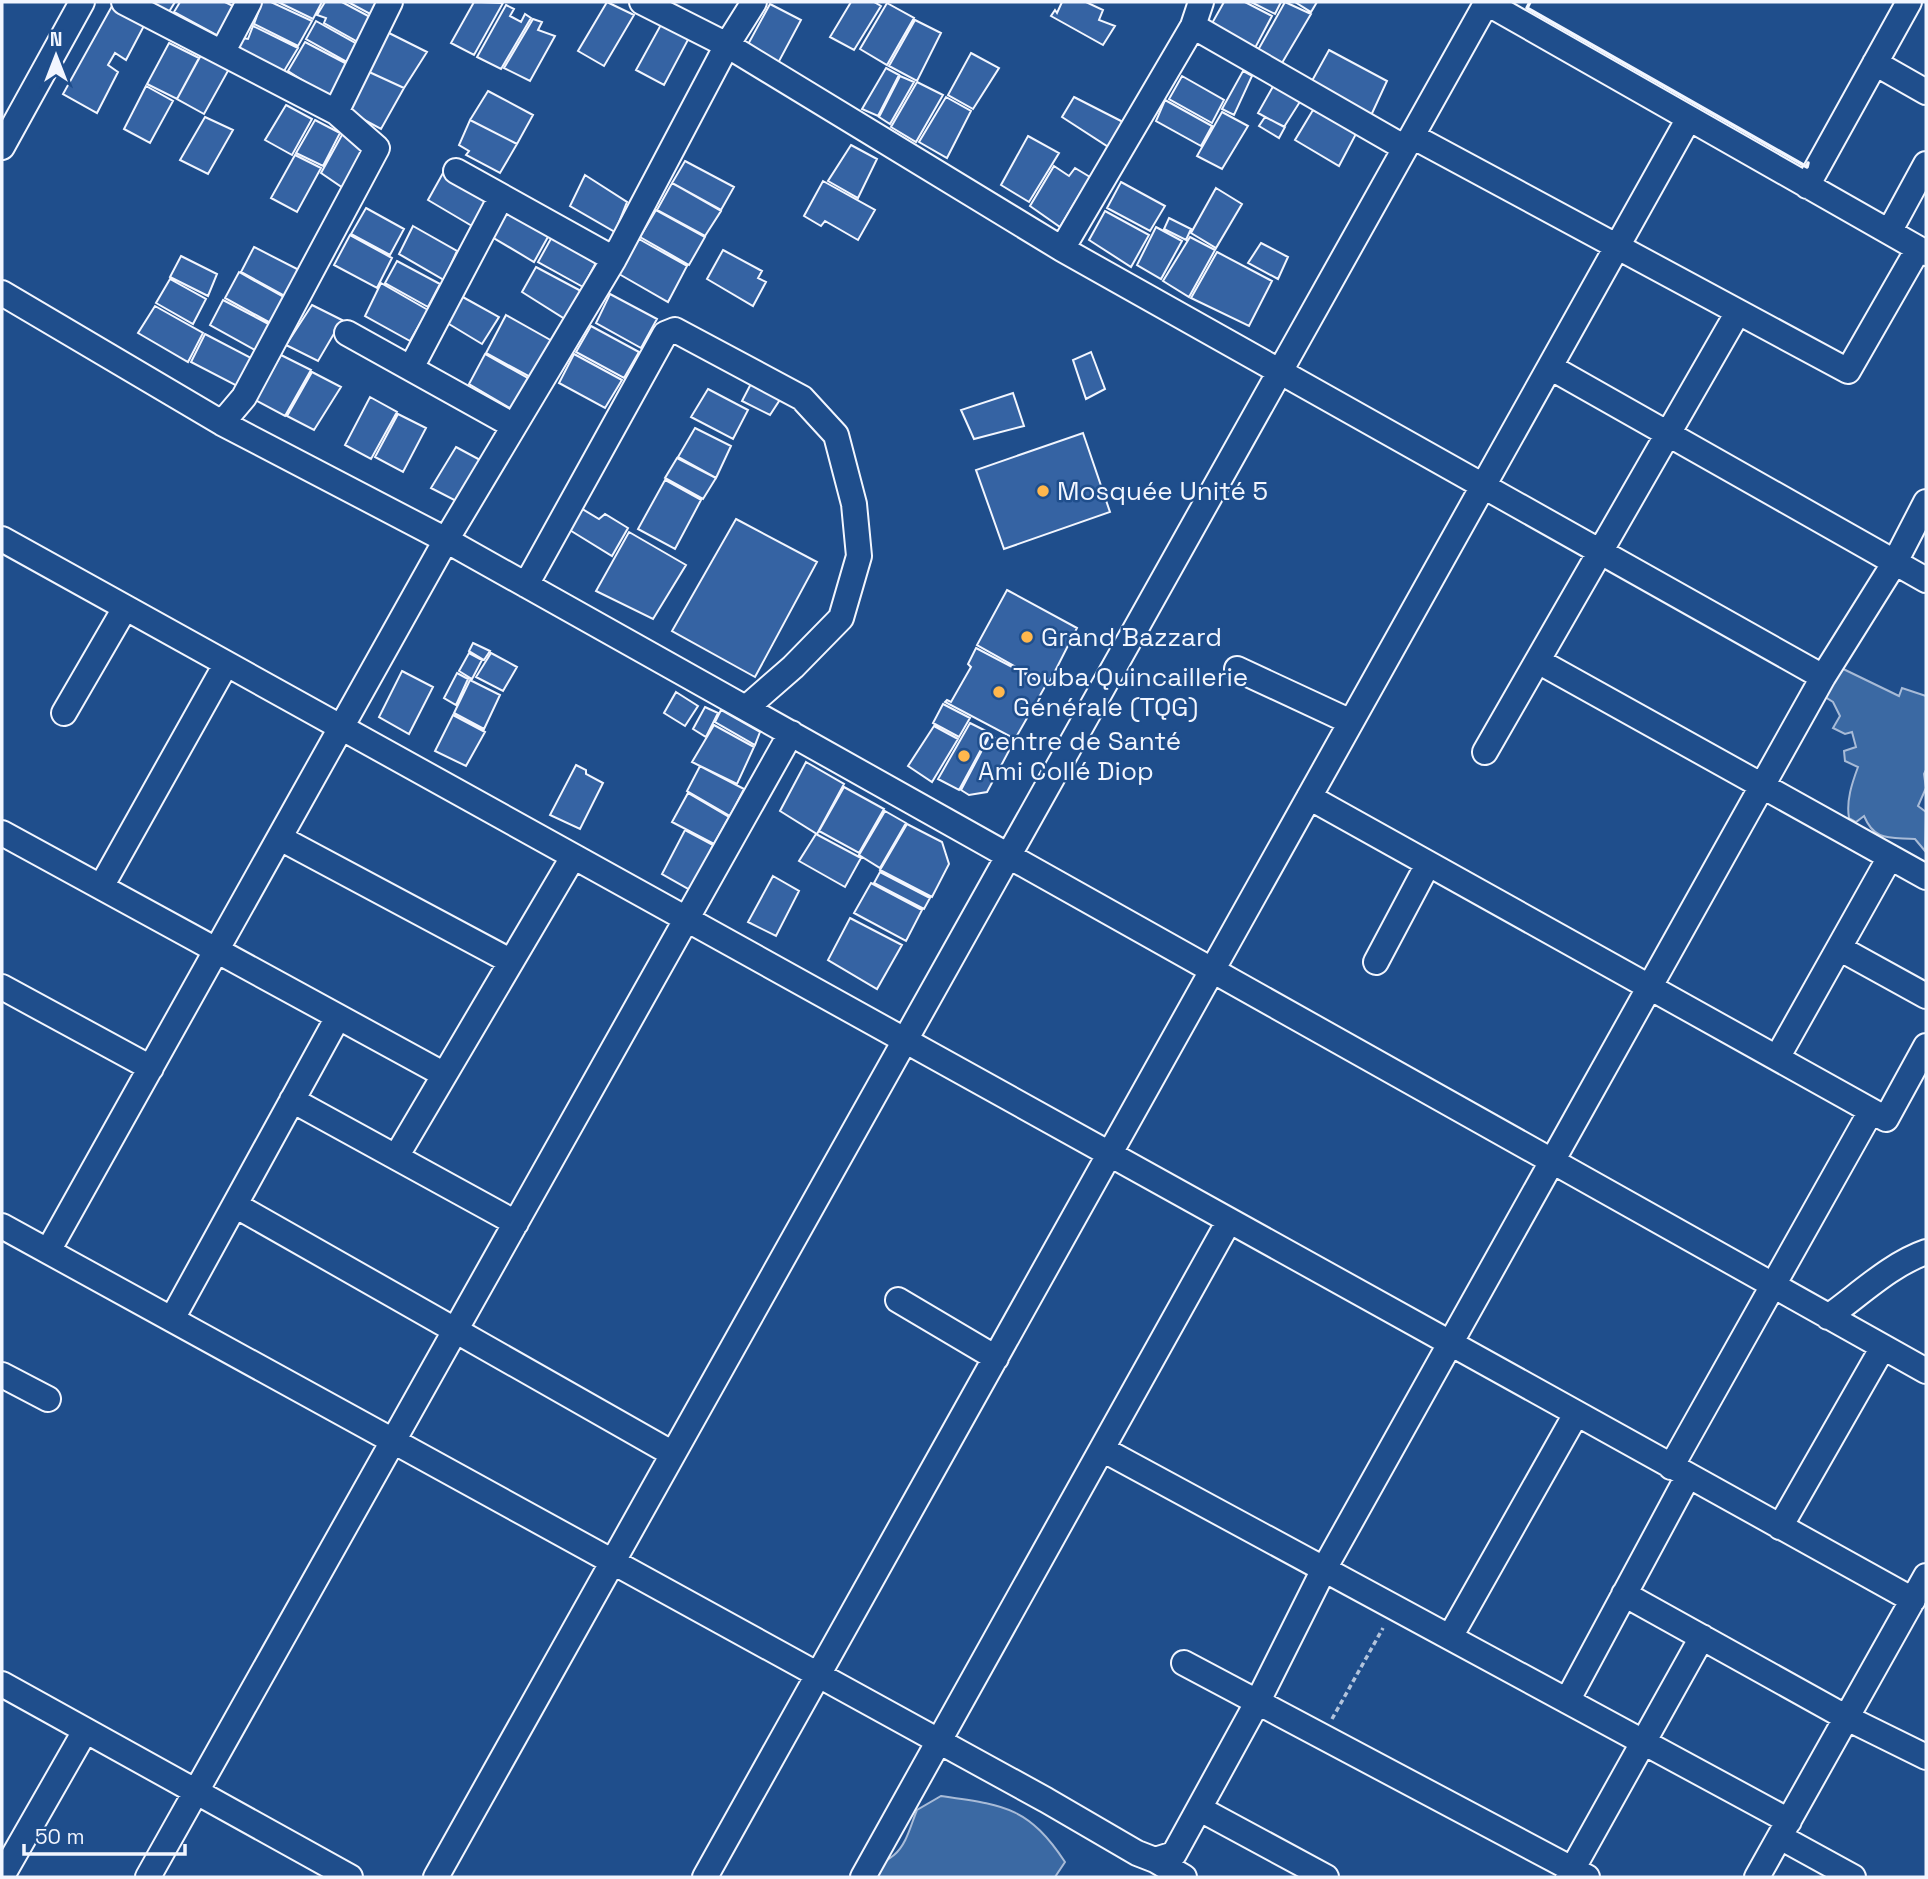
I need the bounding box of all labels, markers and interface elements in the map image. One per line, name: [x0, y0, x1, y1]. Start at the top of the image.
north arrow: [21, 21, 91, 91]
text: N: [50, 27, 62, 52]
place label: Mosquée Unité 5: [1057, 474, 1268, 508]
marker: Mosquée Unité 5: [1035, 483, 1051, 499]
place label: Grand Bazzard: [1041, 620, 1222, 654]
marker: Grand Bazzard: [1019, 629, 1035, 645]
place label: Touba Quincaillerie Générale (TQG): [1013, 660, 1248, 724]
marker: Touba Quincaillerie Générale (TQG): [991, 684, 1007, 700]
place label: Centre de Santé Ami Collé Diop: [978, 724, 1181, 788]
marker: Centre de Santé Ami Collé Diop: [956, 748, 972, 764]
scale bar: [24, 1812, 186, 1856]
text: 50 m: [35, 1823, 85, 1850]

